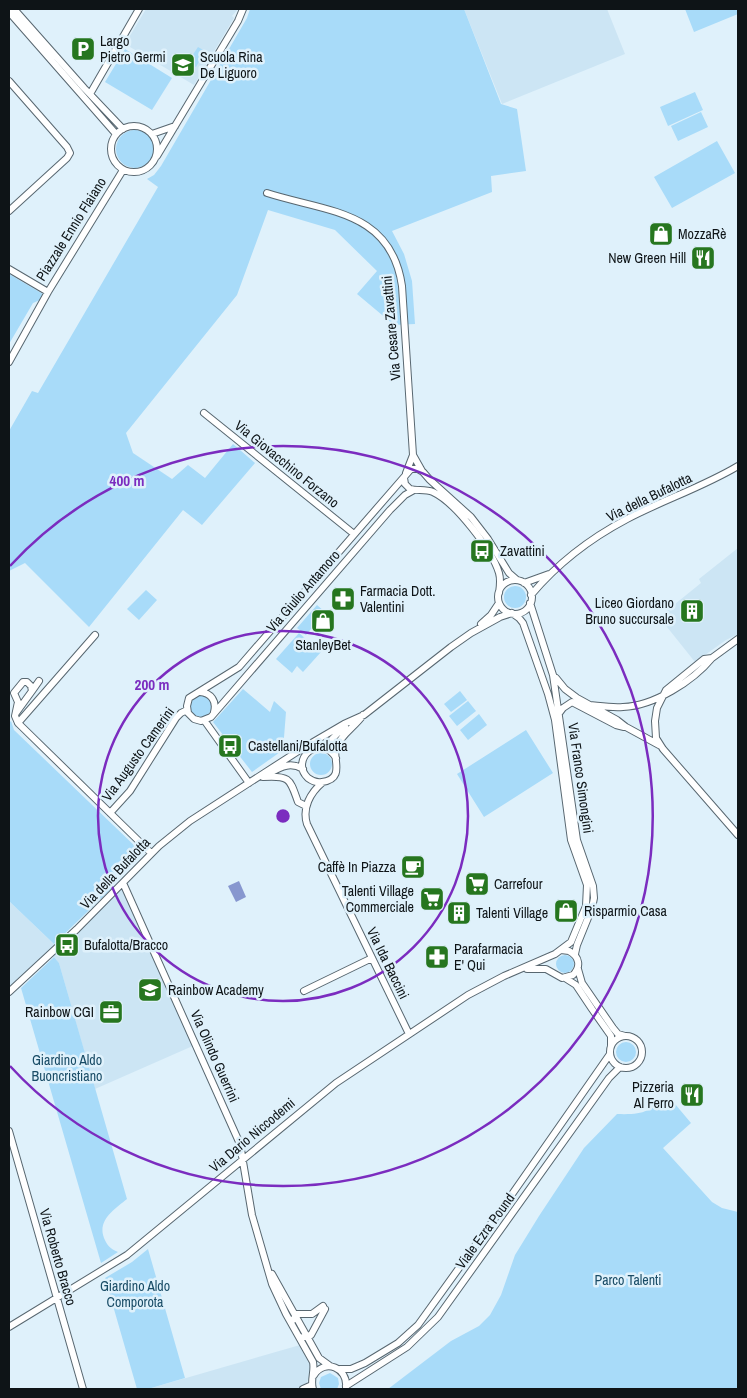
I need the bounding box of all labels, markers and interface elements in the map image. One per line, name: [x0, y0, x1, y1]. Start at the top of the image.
place label: Largo Pietro Germi: [100, 32, 166, 66]
parking icon: Largo Pietro Germi: [70, 36, 96, 62]
place label: Scuola Rina De Liguoro: [200, 48, 263, 82]
school or university icon: Scuola Rina De Liguoro: [170, 52, 196, 78]
street label: Piazzale Ennio Flaiano: [32, 174, 110, 284]
shop icon: MozzaRè: [648, 221, 674, 247]
place label: MozzaRè: [678, 225, 726, 243]
restaurant icon: New Green Hill: [690, 245, 716, 271]
place label: New Green Hill: [608, 249, 686, 267]
street label: Via Cesare Zavattini: [377, 275, 405, 381]
street label: Via Giovacchino Forzano: [231, 416, 343, 512]
street label: Via della Bufalotta: [603, 468, 695, 525]
text: 400 m: [110, 470, 144, 491]
bus stop icon: Zavattini: [469, 538, 495, 564]
place label: Zavattini: [500, 542, 545, 560]
street label: Via Giulio Antamoro: [262, 546, 344, 636]
place label: Farmacia Dott. Valentini: [360, 582, 435, 616]
pharmacy icon: Farmacia Dott. Valentini: [330, 586, 356, 612]
place label: Liceo Giordano Bruno succursale: [585, 594, 674, 628]
building icon: Liceo Giordano Bruno succursale: [679, 598, 705, 624]
shop icon: StanleyBet: [310, 608, 336, 634]
place label: StanleyBet: [295, 636, 351, 654]
text: 200 m: [135, 674, 169, 695]
street label: Via Augusto Camerini: [98, 703, 178, 805]
street label: Via Franco Simongini: [564, 722, 598, 834]
bus stop icon: Castellani/Bufalotta: [217, 733, 243, 759]
place label: Castellani/Bufalotta: [248, 737, 348, 755]
centre of rings: [274, 807, 292, 825]
street label: Via della Bufalotta: [76, 833, 154, 913]
cafe icon: Caffè In Piazza: [400, 854, 426, 880]
place label: Caffè In Piazza: [318, 858, 397, 876]
supermarket icon: Carrefour: [464, 871, 490, 897]
place label: Carrefour: [494, 875, 543, 893]
place label: Talenti Village Commerciale: [342, 882, 414, 916]
supermarket icon: Talenti Village Commerciale: [419, 886, 445, 912]
shop icon: Risparmio Casa: [553, 898, 579, 924]
building icon: Talenti Village: [446, 900, 472, 926]
place label: Risparmio Casa: [584, 902, 668, 920]
place label: Talenti Village: [476, 904, 548, 922]
street label: Via Ida Baccini: [363, 924, 413, 1002]
bus stop icon: Bufalotta/Bracco: [54, 932, 80, 958]
place label: Bufalotta/Bracco: [84, 936, 168, 954]
place label: Parafarmacia E' Qui: [454, 940, 524, 974]
pharmacy icon: Parafarmacia E' Qui: [424, 944, 450, 970]
school or university icon: Rainbow Academy: [137, 977, 163, 1003]
place label: Rainbow Academy: [168, 981, 264, 999]
office icon: Rainbow CGI: [98, 999, 124, 1025]
place label: Rainbow CGI: [25, 1003, 94, 1021]
street label: Via Olindo Guerrini: [187, 1007, 243, 1105]
park label: Giardino Aldo Buoncristiano: [32, 1051, 102, 1085]
place label: Pizzeria Al Ferro: [632, 1078, 675, 1112]
restaurant icon: Pizzeria Al Ferro: [679, 1082, 705, 1108]
street label: Via Dario Niccodemi: [205, 1094, 299, 1176]
street label: Viale Ezra Pound: [452, 1190, 518, 1272]
street label: Via Roberto Bracco: [36, 1206, 80, 1308]
park label: Parco Talenti: [594, 1271, 662, 1289]
park label: Giardino Aldo Comporota: [100, 1277, 170, 1311]

